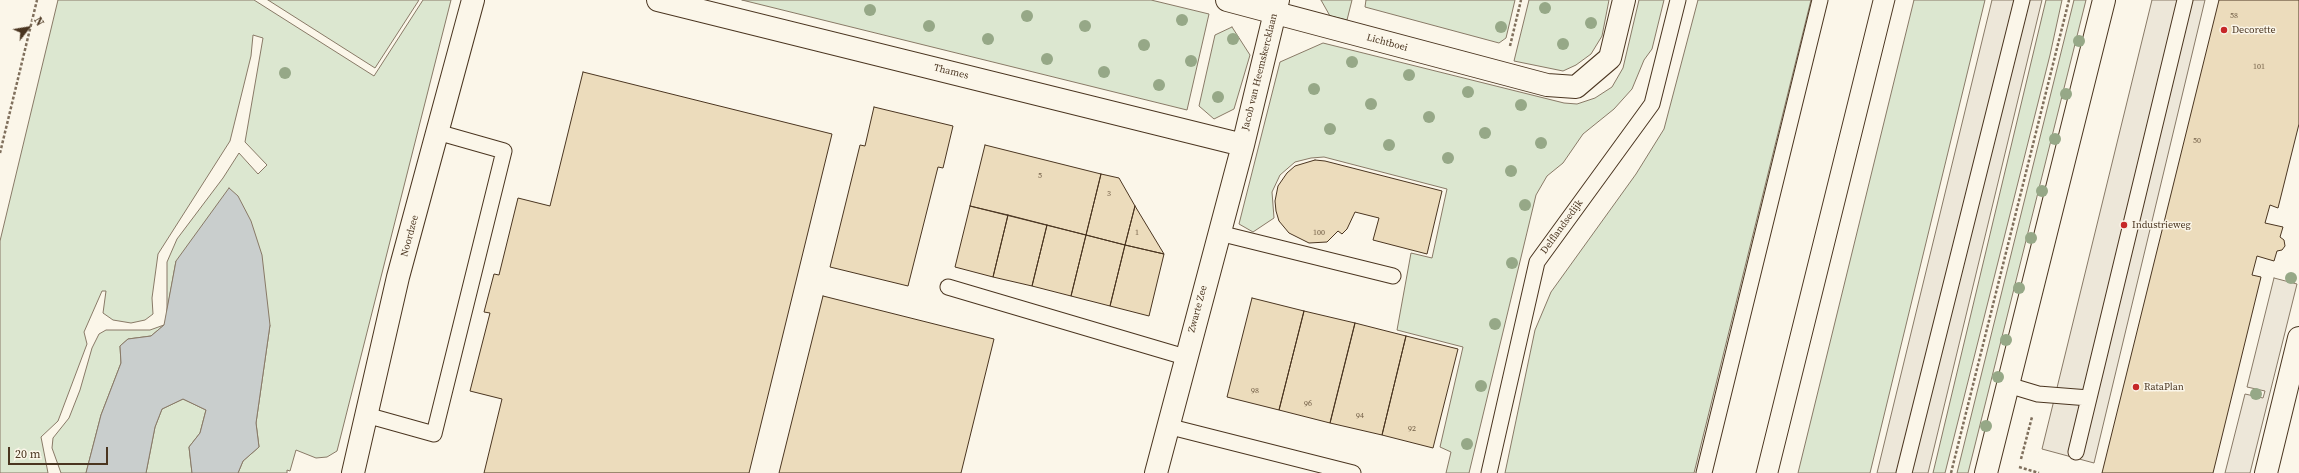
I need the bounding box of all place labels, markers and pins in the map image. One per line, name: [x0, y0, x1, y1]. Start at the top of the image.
place label: Decorette: [2232, 24, 2275, 36]
marker: Decorette: [2219, 25, 2229, 35]
place label: Industrieweg: [2132, 219, 2191, 231]
marker: Industrieweg: [2119, 220, 2129, 230]
place label: RataPlan: [2144, 381, 2184, 393]
marker: RataPlan: [2131, 382, 2141, 392]

